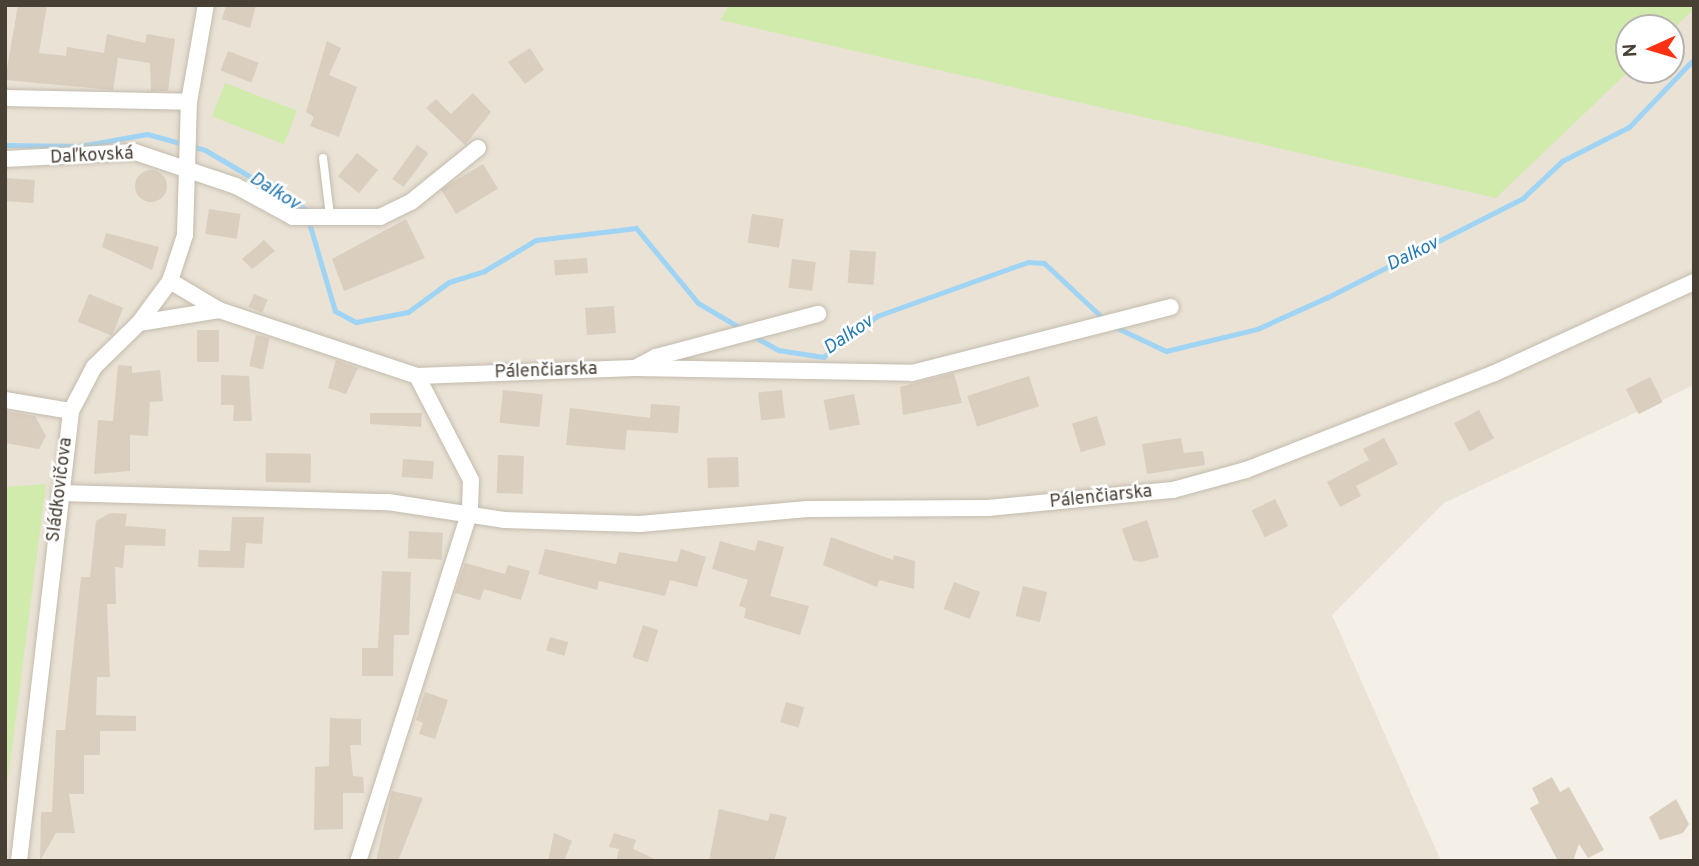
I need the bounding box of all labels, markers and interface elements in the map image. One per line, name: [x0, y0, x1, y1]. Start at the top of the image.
north arrow: [1615, 14, 1685, 84]
text: N: [1619, 43, 1643, 58]
street label: Daľkovská: [50, 144, 134, 170]
water label: Dalkov: [245, 168, 303, 216]
water label: Dalkov: [1383, 233, 1443, 277]
water label: Dalkov: [820, 311, 878, 361]
street label: Pálenčiarska: [494, 359, 598, 385]
street label: Sládkovičova: [44, 436, 78, 544]
street label: Pálenčiarska: [1049, 482, 1153, 514]

